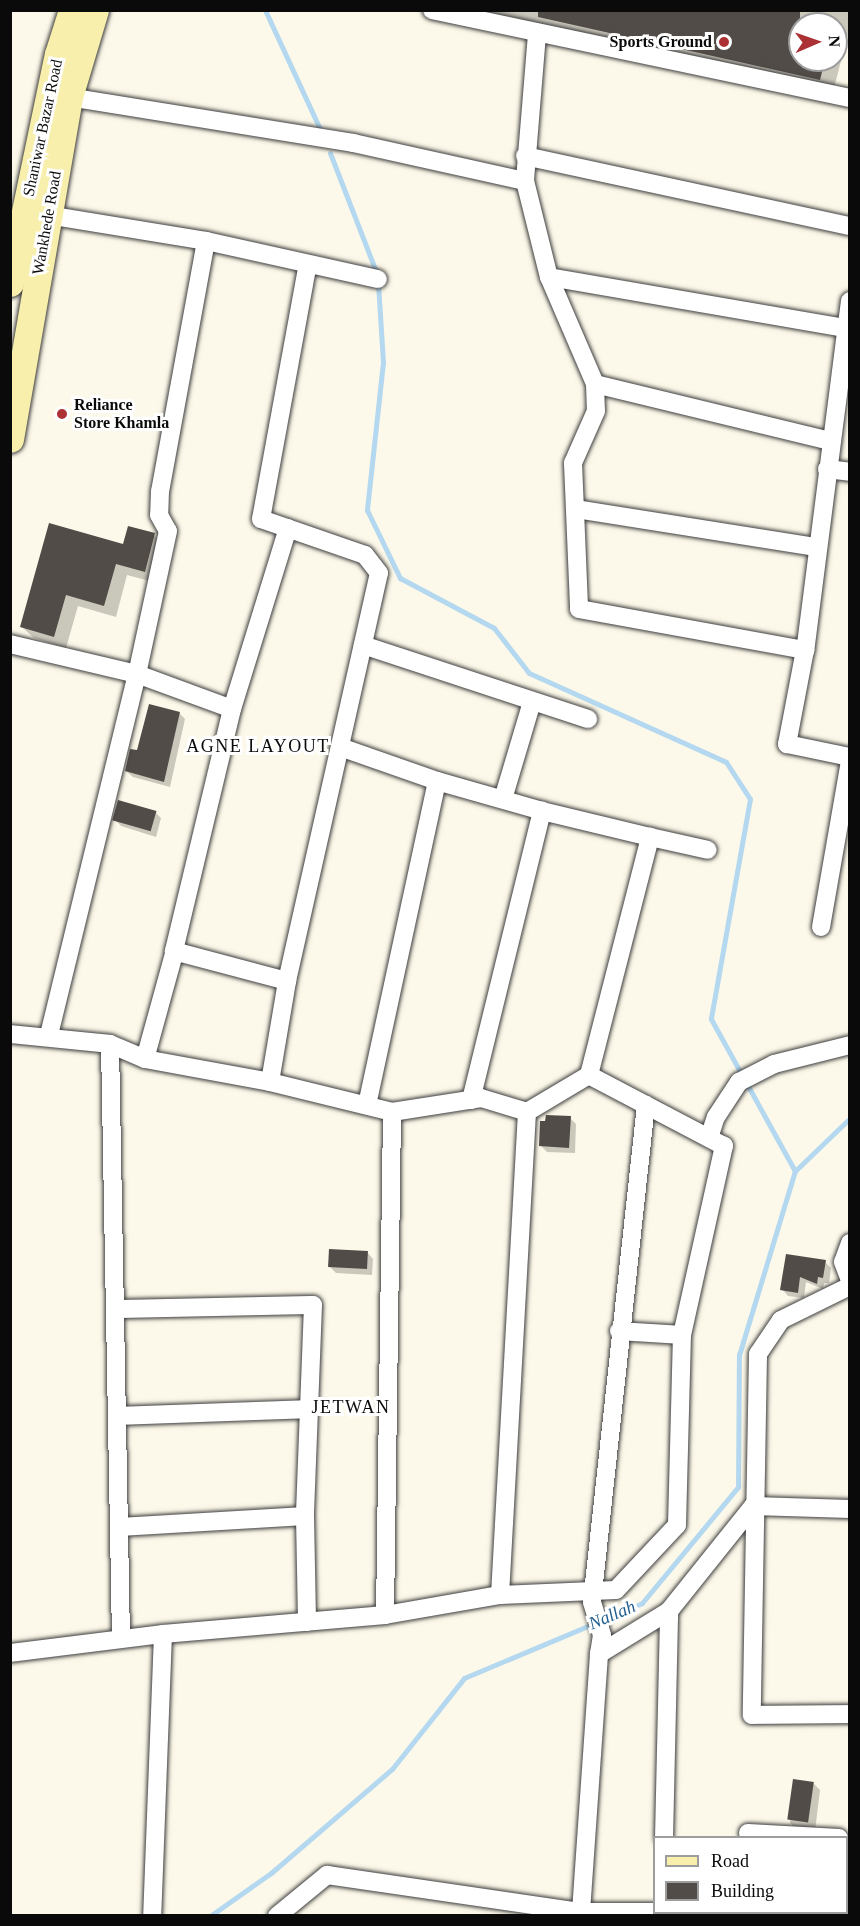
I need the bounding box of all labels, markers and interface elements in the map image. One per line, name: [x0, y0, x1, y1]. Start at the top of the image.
north arrow: [788, 12, 848, 72]
place label: Sports Ground: [610, 32, 712, 52]
marker: Sports Ground: [717, 35, 731, 49]
text: N: [826, 35, 843, 47]
street label: Shaniwar Bazar Road: [19, 58, 67, 198]
street label: Wankhede Road: [28, 170, 66, 276]
place label: Reliance Store Khamla: [74, 395, 169, 433]
marker: Reliance Store Khamla: [55, 407, 69, 421]
district label: AGNE LAYOUT: [186, 735, 330, 757]
district label: JETWAN: [312, 1396, 390, 1418]
water label: Nallah: [585, 1595, 639, 1635]
legend: [653, 1836, 848, 1914]
text: Road: [711, 1851, 749, 1871]
text: Building: [711, 1881, 774, 1901]

